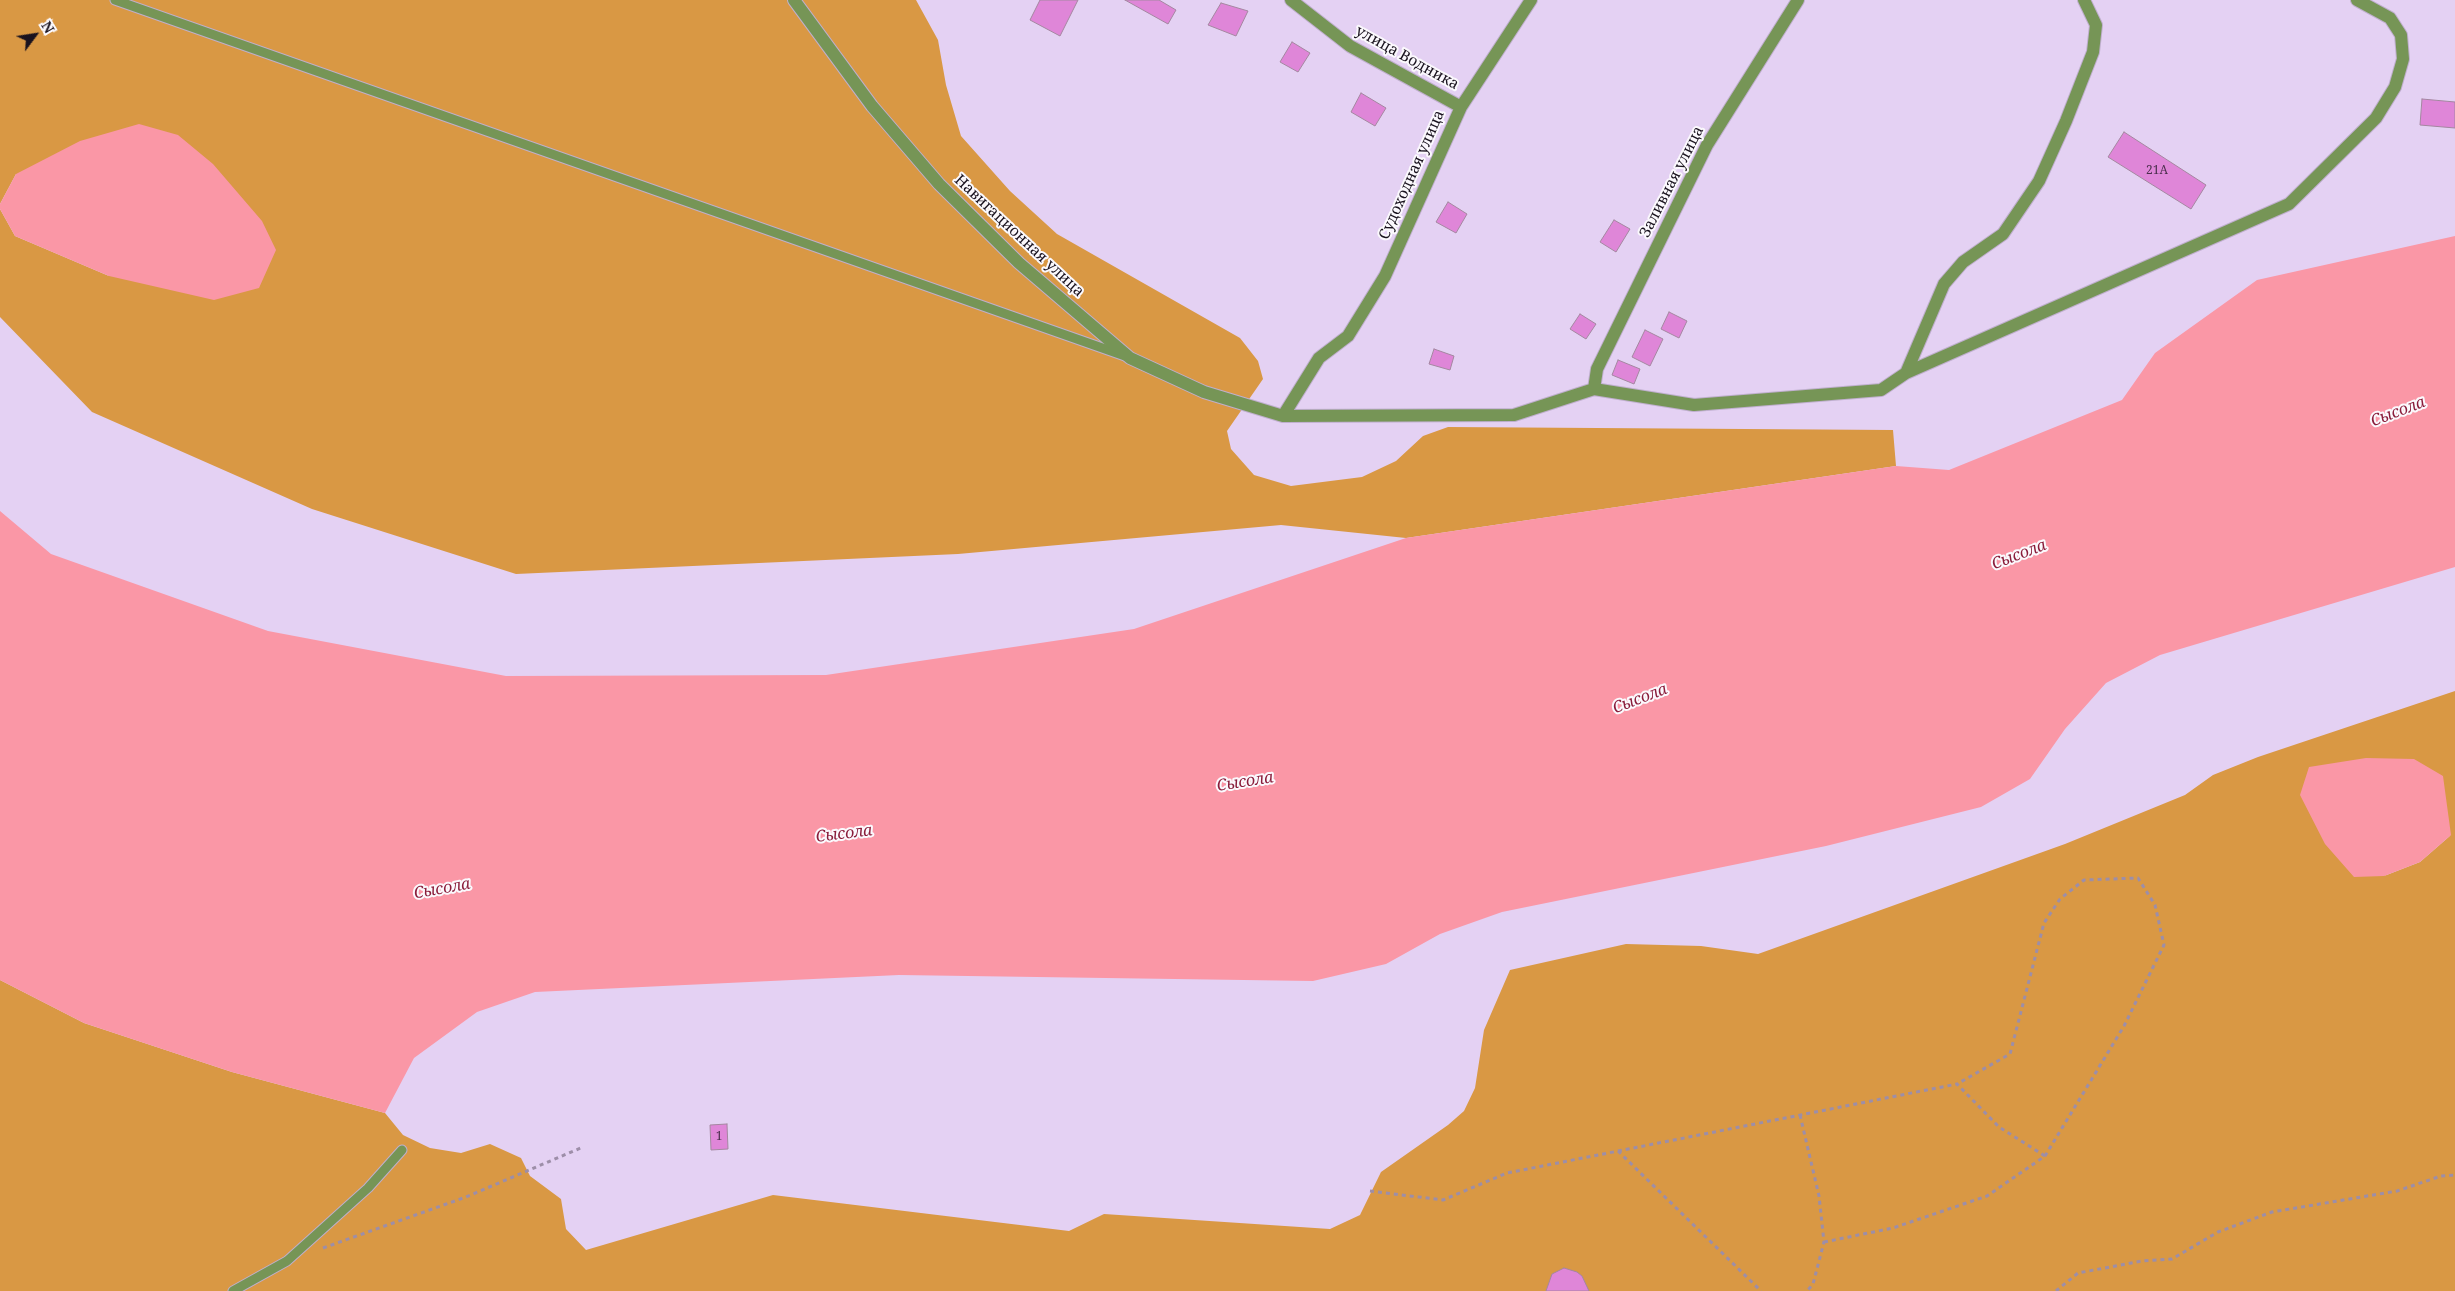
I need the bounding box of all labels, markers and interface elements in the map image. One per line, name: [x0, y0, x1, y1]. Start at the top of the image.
north arrow: [10, 10, 60, 60]
text: N: [37, 17, 59, 37]
street label: улица Водника: [1352, 22, 1462, 94]
street label: Судоходная улица: [1375, 108, 1449, 242]
street label: Заливная улица: [1636, 123, 1708, 241]
house number: 21А: [2146, 164, 2168, 178]
street label: Навигационная улица: [950, 171, 1088, 301]
water label: Сысола: [2368, 393, 2428, 431]
water label: Сысола: [1989, 536, 2049, 574]
water label: Сысола: [1610, 680, 1670, 718]
water label: Сысола: [1215, 768, 1275, 796]
water label: Сысола: [814, 821, 874, 847]
water label: Сысола: [412, 875, 472, 903]
house number: 1: [716, 1130, 722, 1144]

